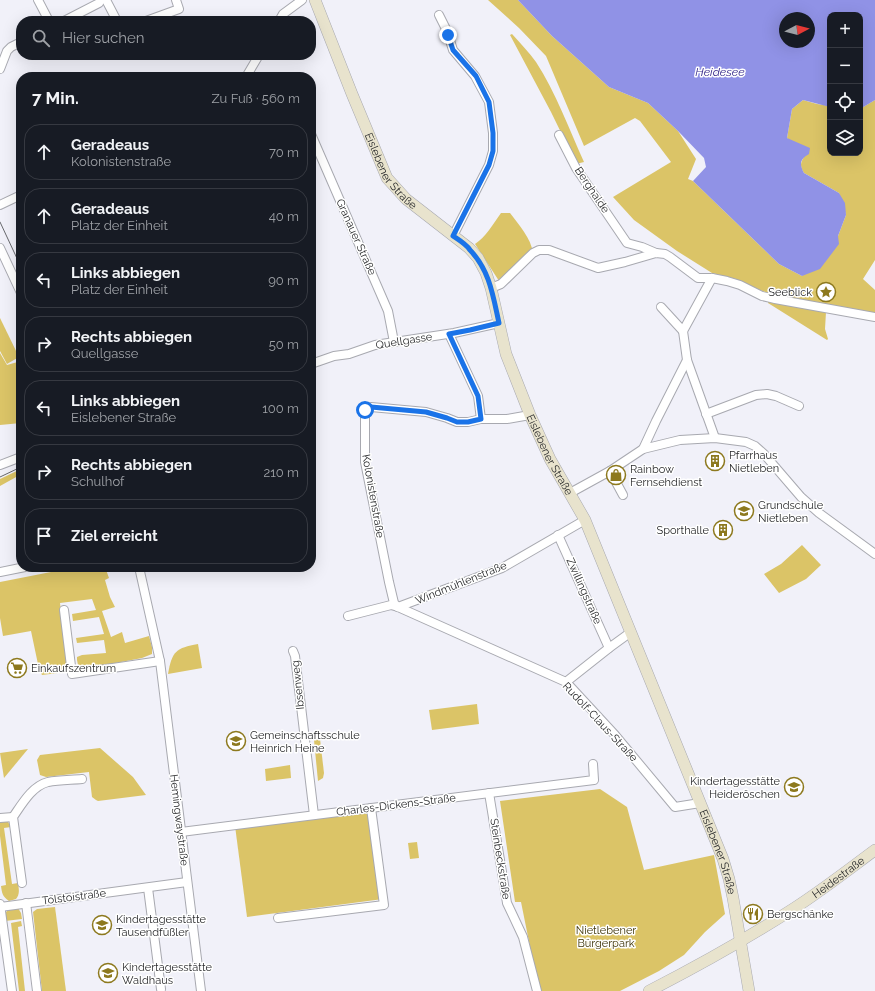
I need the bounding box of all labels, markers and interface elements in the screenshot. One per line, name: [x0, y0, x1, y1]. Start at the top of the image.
north arrow: [779, 12, 815, 48]
map controls: [827, 12, 863, 156]
button: +: [827, 12, 863, 48]
search box: [16, 16, 316, 60]
route end: [439, 26, 457, 44]
icon: search: [30, 27, 52, 49]
text: Hier suchen: [62, 29, 145, 47]
button: −: [827, 48, 863, 84]
water label: Heidesee: [695, 65, 745, 79]
button: locate: [827, 84, 863, 120]
text: 7 Min.: [32, 88, 79, 108]
text: Zu Fuß · 560 m: [212, 91, 300, 106]
button: layers: [827, 120, 863, 156]
street label: Eislebener Straße: [362, 131, 420, 212]
text: Geradeaus: [71, 136, 149, 154]
icon: ahead: [33, 141, 55, 163]
text: 70 m: [269, 145, 299, 160]
text: Kolonistenstraße: [71, 154, 171, 169]
street label: Berghalde: [572, 164, 613, 216]
street label: Granauer Straße: [333, 197, 379, 278]
text: Geradeaus: [71, 200, 149, 218]
icon: ahead: [33, 205, 55, 227]
text: 40 m: [269, 209, 299, 224]
text: Platz der Einheit: [71, 218, 168, 233]
text: Links abbiegen: [71, 264, 180, 282]
icon: left: [33, 269, 55, 291]
text: 90 m: [268, 273, 299, 288]
place icon: Seeblick: [815, 281, 837, 303]
text: Platz der Einheit: [71, 282, 168, 297]
place label: Seeblick: [768, 286, 812, 299]
text: Rechts abbiegen: [71, 328, 192, 346]
street label: Quellgasse: [375, 330, 434, 352]
icon: right: [33, 333, 55, 355]
text: 50 m: [269, 337, 299, 352]
text: Quellgasse: [71, 346, 138, 361]
text: Links abbiegen: [71, 392, 180, 410]
icon: left: [33, 397, 55, 419]
text: 100 m: [262, 401, 299, 416]
route start: [356, 401, 374, 419]
text: Eislebener Straße: [71, 410, 176, 425]
street label: Eislebener Straße: [524, 412, 576, 498]
place label: Pfarrhaus Nietleben: [729, 449, 779, 475]
building icon: Pfarrhaus Nietleben: [704, 450, 726, 472]
street label: Kolonistenstraße: [359, 453, 387, 539]
text: Rechts abbiegen: [71, 456, 192, 474]
icon: right: [33, 461, 55, 483]
place label: Rainbow Fernsehdienst: [630, 463, 702, 489]
shop icon: Rainbow Fernsehdienst: [605, 464, 627, 486]
text: 210 m: [263, 465, 299, 480]
text: Schulhof: [71, 474, 124, 489]
place label: Grundschule Nietleben: [758, 499, 824, 525]
school or university icon: Grundschule Nietleben: [733, 500, 755, 522]
building icon: Sporthalle: [712, 519, 734, 541]
place label: Sporthalle: [657, 524, 710, 537]
icon: arrive: [33, 525, 55, 547]
text: Ziel erreicht: [71, 527, 158, 545]
street label: Zwillingstraße: [564, 556, 605, 627]
street label: Windmühlenstraße: [413, 559, 509, 607]
supermarket icon: Einkaufszentrum: [6, 657, 28, 679]
street label: Ibsenweg: [289, 660, 307, 710]
place label: Einkaufszentrum: [31, 662, 116, 675]
street label: Rudolf-Claus-Straße: [560, 680, 640, 765]
place label: Gemeinschaftsschule Heinrich Heine: [250, 729, 360, 755]
school or university icon: Gemeinschaftsschule Heinrich Heine: [225, 730, 247, 752]
street label: Hemingwaystraße: [167, 774, 191, 867]
place label: Kindertagesstätte Heideröschen: [690, 775, 781, 801]
school or university icon: Kindertagesstätte Heideröschen: [783, 776, 805, 798]
street label: Charles-Dickens-Straße: [335, 791, 457, 819]
street label: Eislebener Straße: [697, 808, 739, 896]
street label: Steinbeckstraße: [487, 818, 513, 901]
street label: Heidestraße: [810, 853, 867, 901]
street label: Tolstoistraße: [41, 887, 107, 907]
restaurant icon: Bergschänke: [742, 903, 764, 925]
place label: Bergschänke: [767, 908, 834, 921]
place label: Kindertagesstätte Tausendfüßler: [116, 913, 207, 939]
school or university icon: Kindertagesstätte Tausendfüßler: [91, 914, 113, 936]
park label: Nietlebener Bürgerpark: [576, 924, 636, 950]
place label: Kindertagesstätte Waldhaus: [122, 961, 213, 987]
school or university icon: Kindertagesstätte Waldhaus: [97, 962, 119, 984]

